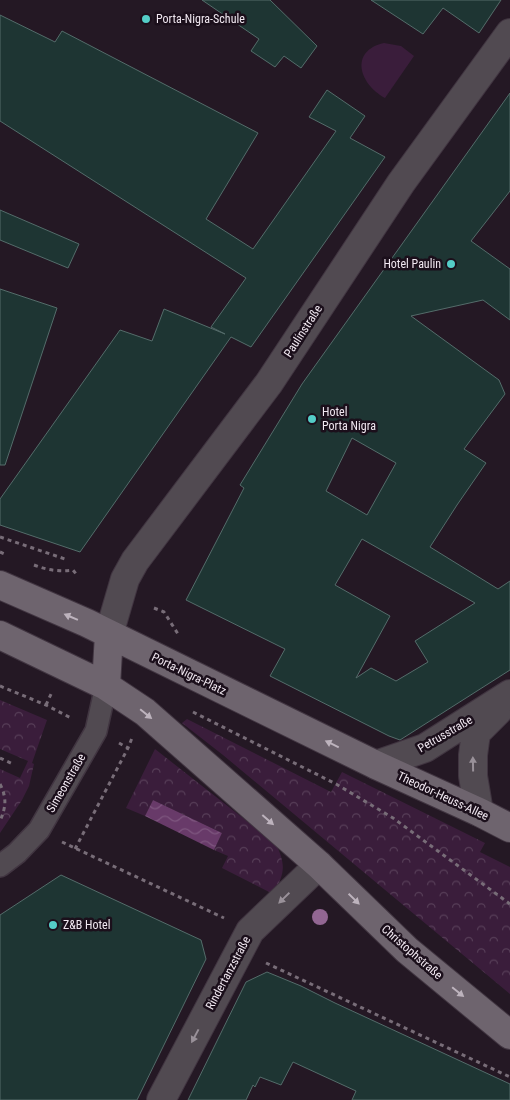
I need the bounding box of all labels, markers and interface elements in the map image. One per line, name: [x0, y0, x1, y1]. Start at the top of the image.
place label: Porta-Nigra-Schule: [156, 12, 245, 26]
marker: Porta-Nigra-Schule: [140, 13, 152, 25]
place label: Hotel Paulin: [383, 257, 441, 271]
marker: Hotel Paulin: [445, 258, 457, 270]
street label: Paulinstraße: [281, 302, 325, 360]
place label: Hotel Porta Nigra: [322, 405, 376, 433]
marker: Hotel Porta Nigra: [306, 413, 318, 425]
one-way arrow: [64, 612, 78, 620]
street label: Porta-Nigra-Platz: [150, 650, 228, 698]
one-way arrow: [139, 708, 152, 719]
street label: Petrusstraße: [415, 713, 475, 755]
one-way arrow: [325, 740, 339, 748]
street label: Simeonstraße: [44, 751, 89, 815]
one-way arrow: [469, 756, 477, 772]
street label: Theodor-Heuss-Allee: [395, 769, 491, 823]
one-way arrow: [262, 815, 275, 826]
one-way arrow: [279, 892, 291, 904]
one-way arrow: [348, 892, 360, 904]
place label: Z&B Hotel: [63, 918, 111, 932]
marker: Z&B Hotel: [47, 919, 59, 931]
street label: Christophstraße: [379, 922, 445, 982]
street label: Rindertanzstraße: [203, 934, 253, 1012]
one-way arrow: [451, 986, 464, 997]
one-way arrow: [191, 1028, 199, 1043]

